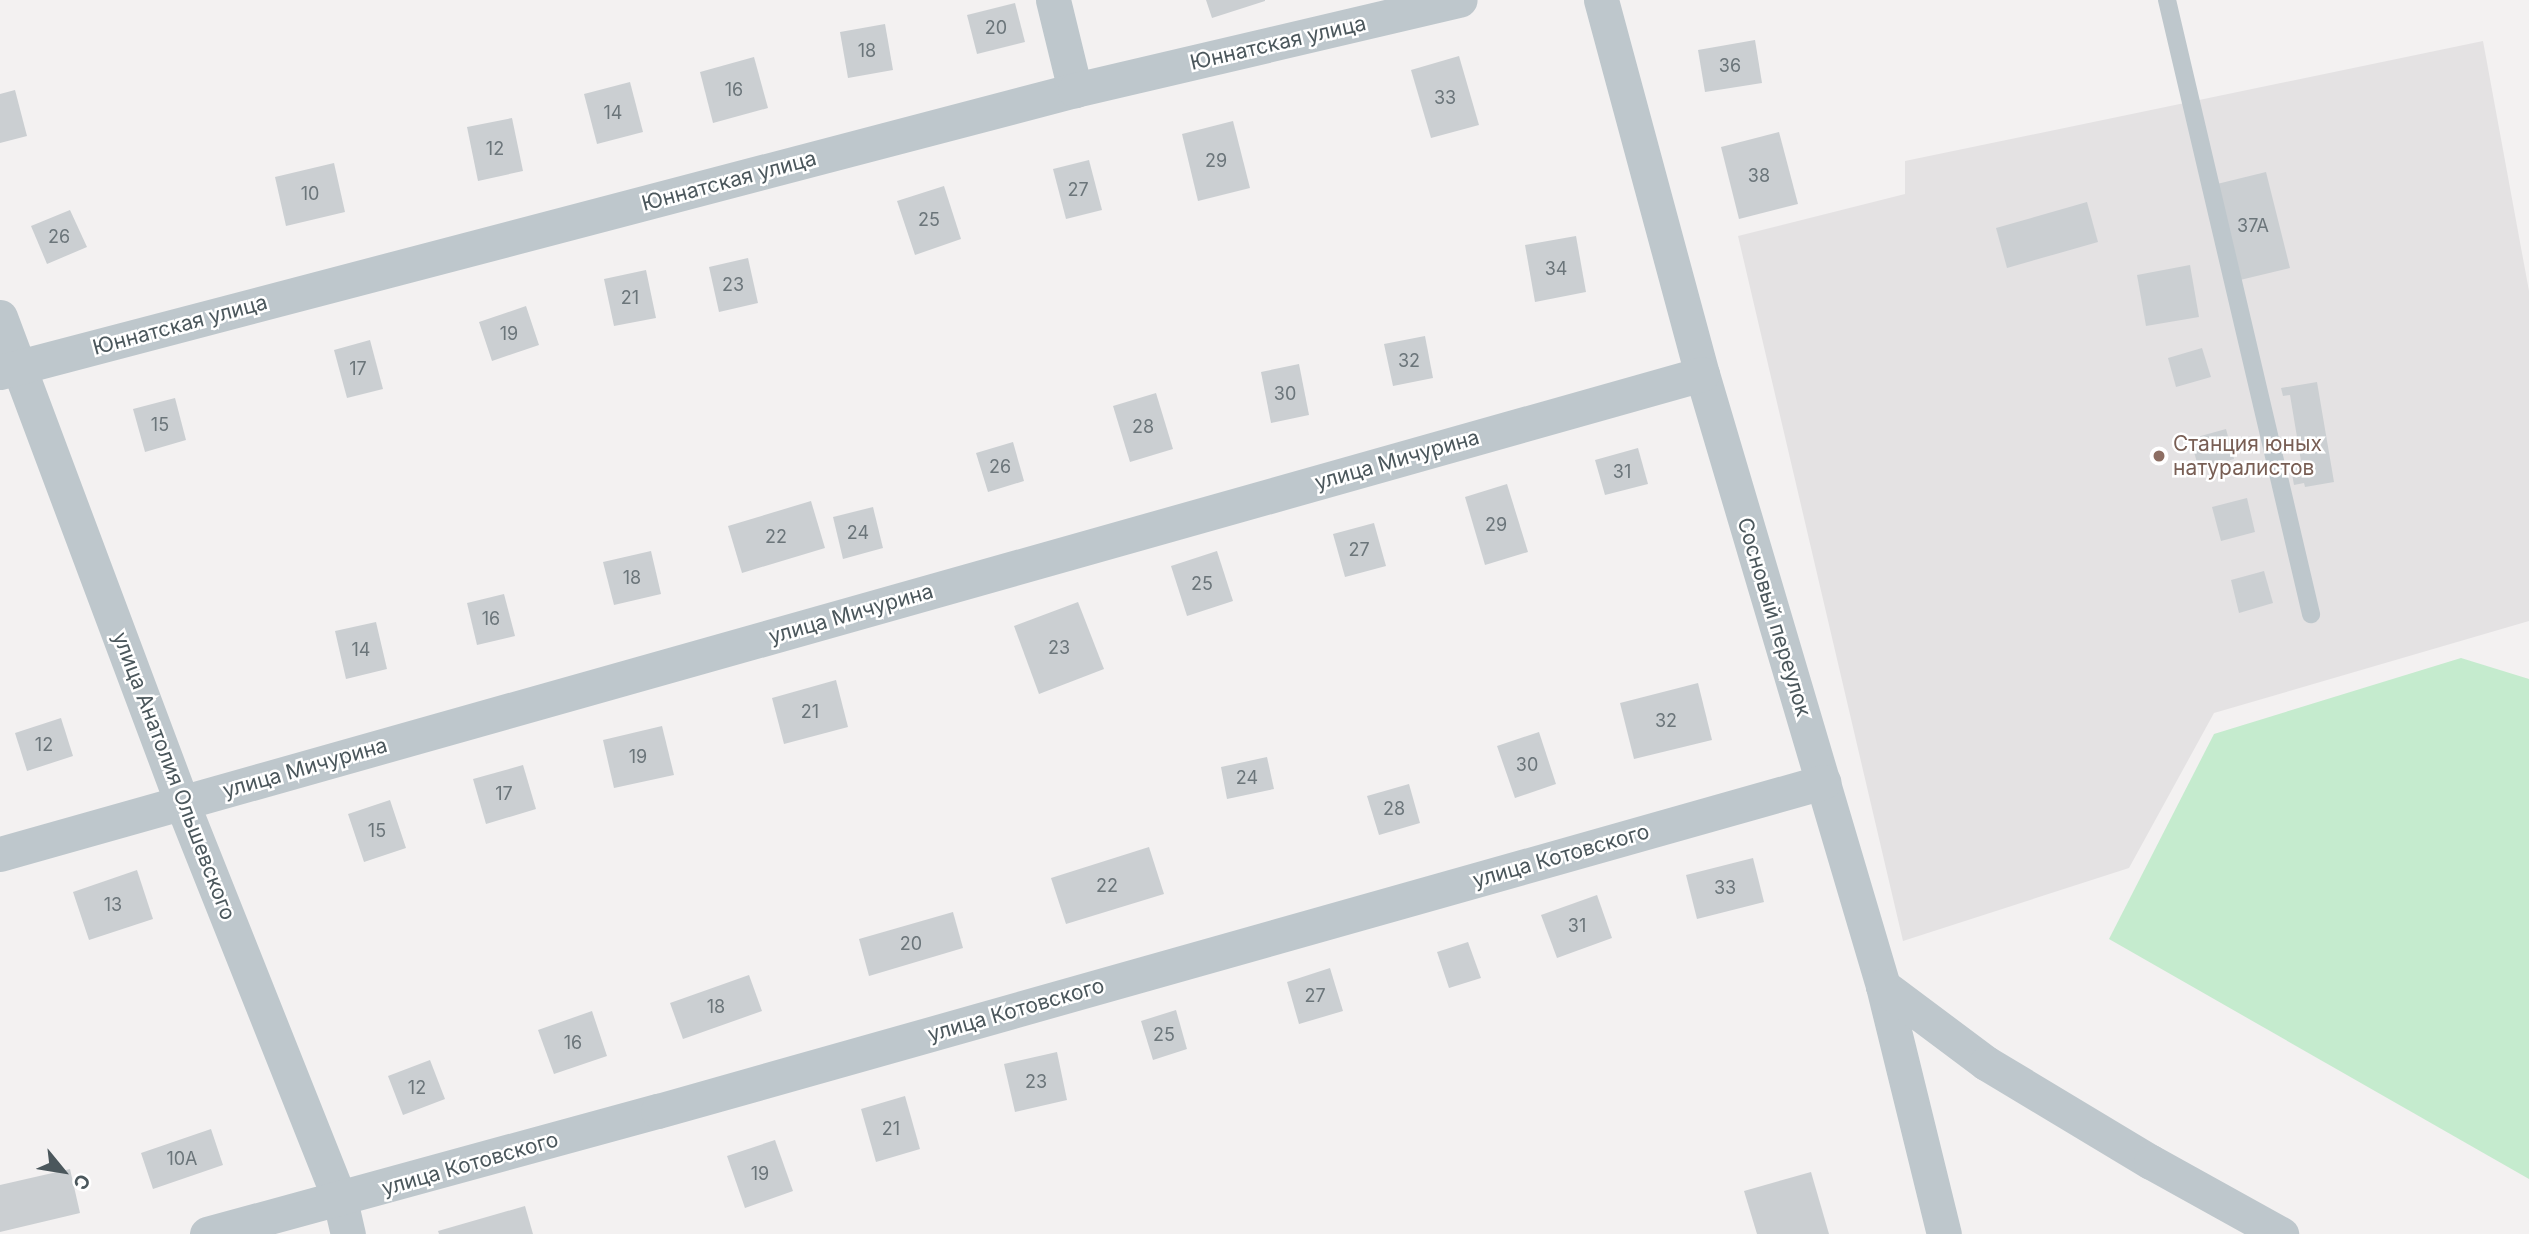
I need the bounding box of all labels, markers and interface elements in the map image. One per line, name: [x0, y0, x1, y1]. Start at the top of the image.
street label: Юннатская улица: [1188, 11, 1368, 75]
house number: 20: [985, 17, 1007, 39]
house number: 18: [858, 40, 876, 62]
house number: 36: [1719, 55, 1741, 77]
house number: 16: [725, 79, 743, 101]
house number: 33: [1434, 87, 1456, 109]
house number: 14: [604, 102, 622, 124]
house number: 12: [486, 138, 504, 160]
street label: Юннатская улица: [639, 146, 819, 216]
house number: 29: [1205, 150, 1227, 172]
house number: 38: [1748, 165, 1770, 187]
house number: 27: [1067, 179, 1089, 201]
house number: 10: [301, 183, 319, 205]
house number: 25: [918, 209, 940, 231]
house number: 37А: [2237, 215, 2269, 237]
house number: 26: [48, 226, 70, 248]
house number: 34: [1545, 258, 1567, 280]
house number: 23: [722, 274, 744, 296]
house number: 21: [621, 287, 639, 309]
street label: Юннатская улица: [90, 290, 270, 360]
house number: 19: [500, 323, 518, 345]
house number: 32: [1398, 350, 1420, 372]
house number: 17: [349, 358, 367, 380]
house number: 30: [1274, 383, 1296, 405]
house number: 15: [151, 414, 169, 436]
house number: 28: [1132, 416, 1154, 438]
street label: улица Мичурина: [1312, 424, 1482, 496]
place label: Станция юных натуралистов: [2173, 431, 2322, 481]
marker: Станция юных натуралистов: [2151, 448, 2167, 464]
house number: 26: [989, 456, 1011, 478]
house number: 31: [1613, 461, 1631, 483]
house number: 29: [1485, 514, 1507, 536]
street label: Сосновый переулок: [1732, 514, 1816, 720]
house number: 24: [847, 522, 869, 544]
house number: 22: [765, 526, 787, 548]
house number: 27: [1348, 539, 1370, 561]
house number: 18: [623, 567, 641, 589]
house number: 25: [1191, 573, 1213, 595]
street label: улица Мичурина: [766, 578, 936, 650]
house number: 16: [482, 608, 500, 630]
street label: улица Анатолия Ольшевского: [107, 628, 241, 924]
house number: 23: [1048, 637, 1070, 659]
house number: 14: [352, 639, 370, 661]
house number: 21: [801, 701, 819, 723]
house number: 32: [1655, 710, 1677, 732]
street label: улица Мичурина: [220, 732, 390, 804]
house number: 12: [35, 734, 53, 756]
house number: 19: [629, 746, 647, 768]
house number: 30: [1516, 754, 1538, 776]
house number: 24: [1236, 767, 1258, 789]
house number: 17: [495, 783, 513, 805]
house number: 28: [1383, 798, 1405, 820]
street label: улица Котовского: [1470, 819, 1652, 893]
house number: 15: [368, 820, 386, 842]
house number: 22: [1096, 875, 1118, 897]
house number: 33: [1714, 877, 1736, 899]
house number: 13: [104, 894, 122, 916]
house number: 31: [1568, 915, 1586, 937]
house number: 20: [900, 933, 922, 955]
street label: улица Котовского: [925, 973, 1107, 1047]
house number: 27: [1304, 985, 1326, 1007]
house number: 18: [707, 996, 725, 1018]
house number: 25: [1153, 1024, 1175, 1046]
house number: 16: [564, 1032, 582, 1054]
house number: 23: [1025, 1071, 1047, 1093]
house number: 12: [408, 1077, 426, 1099]
house number: 21: [882, 1118, 900, 1140]
street label: улица Котовского: [379, 1127, 561, 1201]
north arrow: [28, 1136, 98, 1206]
house number: 10А: [166, 1148, 198, 1170]
house number: 19: [751, 1163, 769, 1185]
text: С: [68, 1170, 95, 1194]

